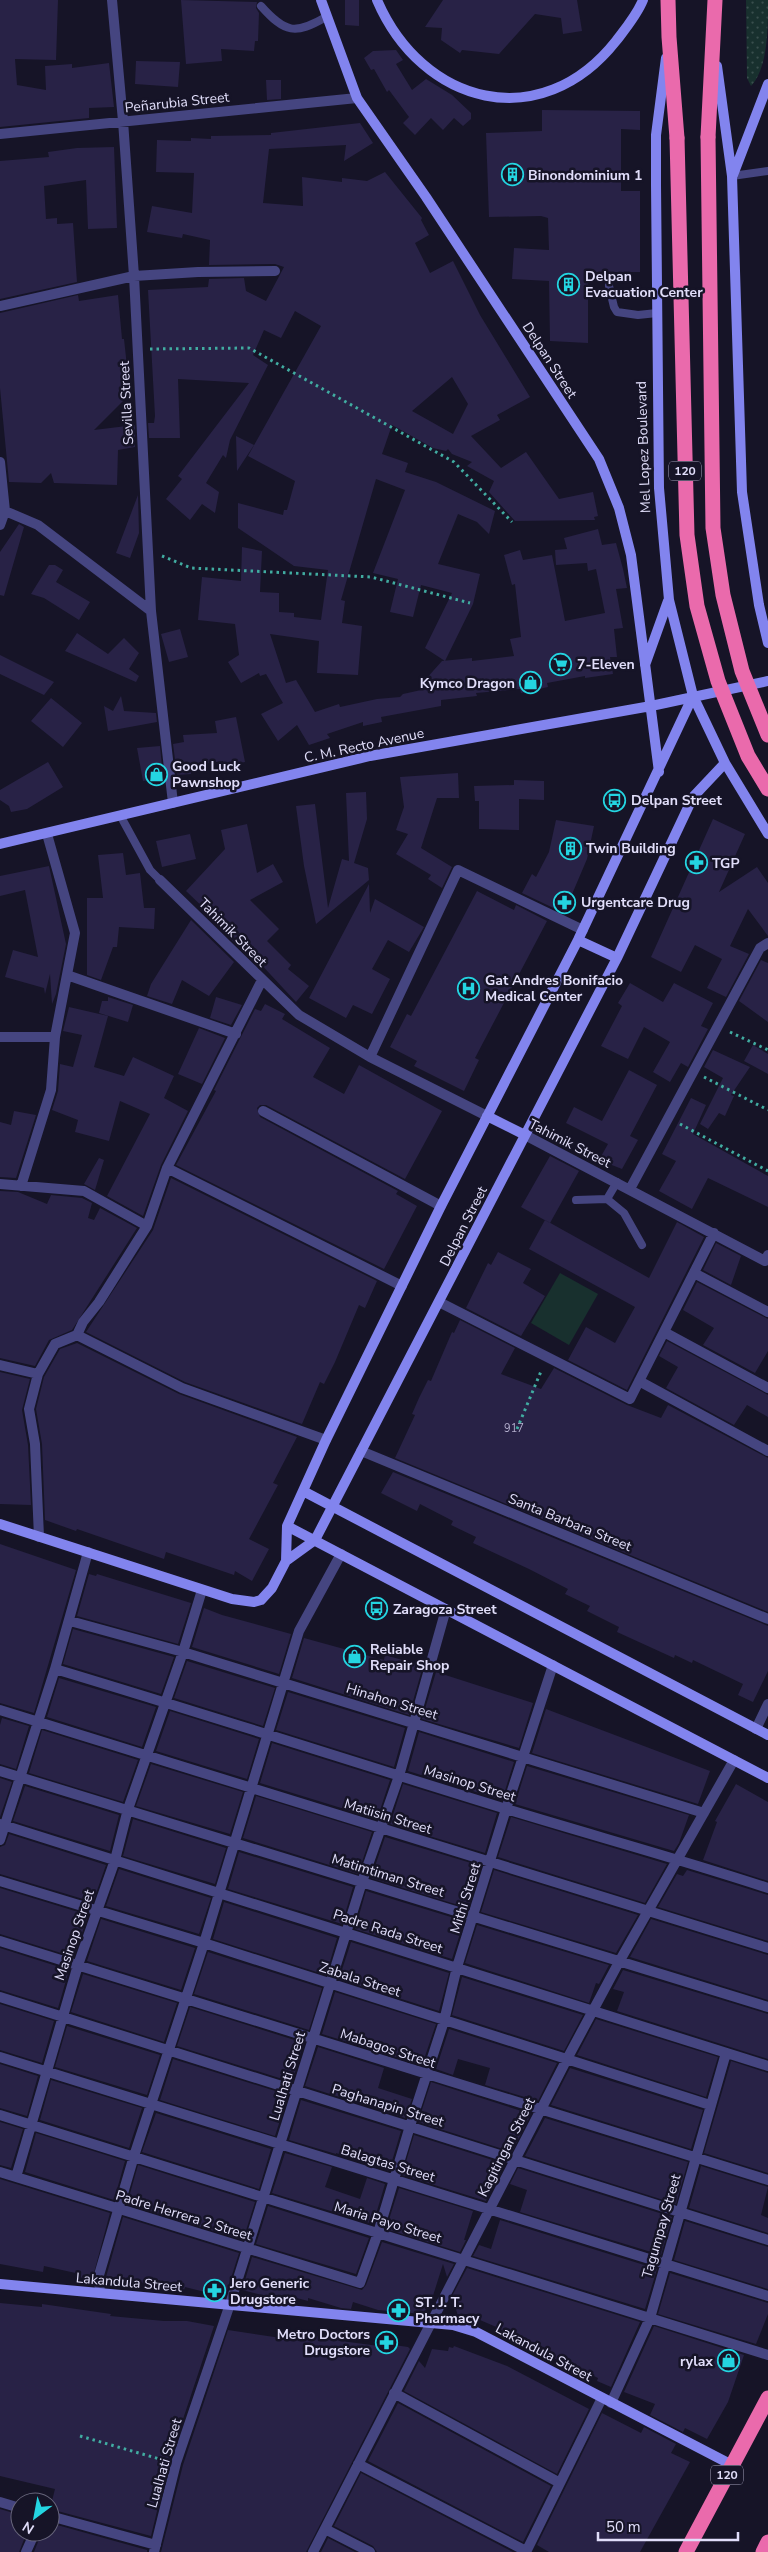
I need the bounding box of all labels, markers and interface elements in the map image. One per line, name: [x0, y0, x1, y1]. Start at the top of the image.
street label: Peñarubia Street: [124, 88, 230, 117]
building icon: Binondominium 1: [500, 163, 524, 187]
place label: Binondominium 1: [528, 166, 642, 185]
place label: Delpan Evacuation Center: [585, 267, 703, 302]
building icon: Delpan Evacuation Center: [557, 272, 581, 296]
street label: Delpan Street: [518, 318, 581, 402]
street label: Sevilla Street: [115, 360, 138, 445]
street label: Mel Lopez Boulevard: [632, 381, 655, 513]
road number: 120: [669, 462, 701, 481]
supermarket icon: 7-Eleven: [549, 652, 573, 676]
place label: 7-Eleven: [577, 655, 635, 674]
shop icon: Kymco Dragon: [519, 671, 543, 695]
place label: Kymco Dragon: [420, 674, 515, 693]
street label: C. M. Recto Avenue: [302, 724, 426, 767]
place label: Good Luck Pawnshop: [172, 757, 241, 792]
shop icon: Good Luck Pawnshop: [144, 762, 168, 786]
bus stop icon: Delpan Street: [603, 788, 627, 812]
place label: Delpan Street: [631, 791, 722, 810]
building icon: Twin Building: [558, 836, 582, 860]
place label: Twin Building: [586, 839, 676, 858]
pharmacy icon: TGP: [684, 851, 708, 875]
place label: TGP: [712, 854, 740, 873]
pharmacy icon: Urgentcare Drug: [553, 890, 577, 914]
place label: Urgentcare Drug: [581, 893, 690, 912]
street label: Tahimik Street: [194, 894, 271, 971]
place label: Gat Andres Bonifacio Medical Center: [485, 971, 623, 1006]
hospital icon: Gat Andres Bonifacio Medical Center: [457, 976, 481, 1000]
street label: Tahimik Street: [525, 1115, 614, 1172]
street label: Delpan Street: [435, 1183, 492, 1269]
house number: 917: [504, 1421, 524, 1436]
street label: Santa Barbara Street: [505, 1489, 634, 1556]
bus stop icon: Zaragoza Street: [365, 1597, 389, 1621]
place label: Zaragoza Street: [393, 1600, 497, 1619]
place label: Reliable Repair Shop: [370, 1640, 449, 1675]
shop icon: Reliable Repair Shop: [342, 1645, 366, 1669]
street label: Hinahon Street: [344, 1679, 440, 1724]
street label: Masinop Street: [422, 1760, 518, 1806]
street label: Matiisin Street: [342, 1794, 434, 1839]
street label: Matimtiman Street: [329, 1849, 447, 1902]
street label: Mithi Street: [446, 1860, 485, 1936]
street label: Masinop Street: [50, 1887, 99, 1983]
street label: Padre Rada Street: [331, 1905, 445, 1958]
street label: Zabala Street: [317, 1957, 403, 2002]
street label: Mabagos Street: [338, 2024, 438, 2073]
street label: Lualhati Street: [265, 2029, 310, 2123]
street label: Paghanapin Street: [330, 2079, 446, 2132]
street label: Kagitingan Street: [473, 2094, 540, 2200]
street label: Balagtas Street: [338, 2140, 437, 2187]
street label: Tagumpay Street: [638, 2172, 685, 2280]
street label: Padre Herrera 2 Street: [113, 2186, 254, 2245]
street label: Maria Payo Street: [332, 2197, 444, 2248]
street label: Lakandula Street: [75, 2268, 183, 2297]
place label: Jero Generic Drugstore: [229, 2274, 310, 2309]
pharmacy icon: Jero Generic Drugstore: [202, 2279, 226, 2303]
place label: ST. J. T. Pharmacy: [415, 2293, 480, 2328]
pharmacy icon: ST. J. T. Pharmacy: [387, 2298, 411, 2322]
street label: Lakandula Street: [492, 2319, 595, 2386]
place label: Metro Doctors Drugstore: [277, 2325, 370, 2360]
pharmacy icon: Metro Doctors Drugstore: [374, 2330, 398, 2354]
shop icon: rylax: [717, 2349, 741, 2373]
place label: rylax: [680, 2352, 713, 2371]
street label: Lualhati Street: [143, 2416, 186, 2510]
road number: 120: [711, 2466, 743, 2484]
north arrow: [10, 2492, 60, 2542]
scale bar: [598, 2510, 738, 2542]
text: N: [19, 2517, 38, 2538]
text: 50 m: [606, 2517, 641, 2537]

